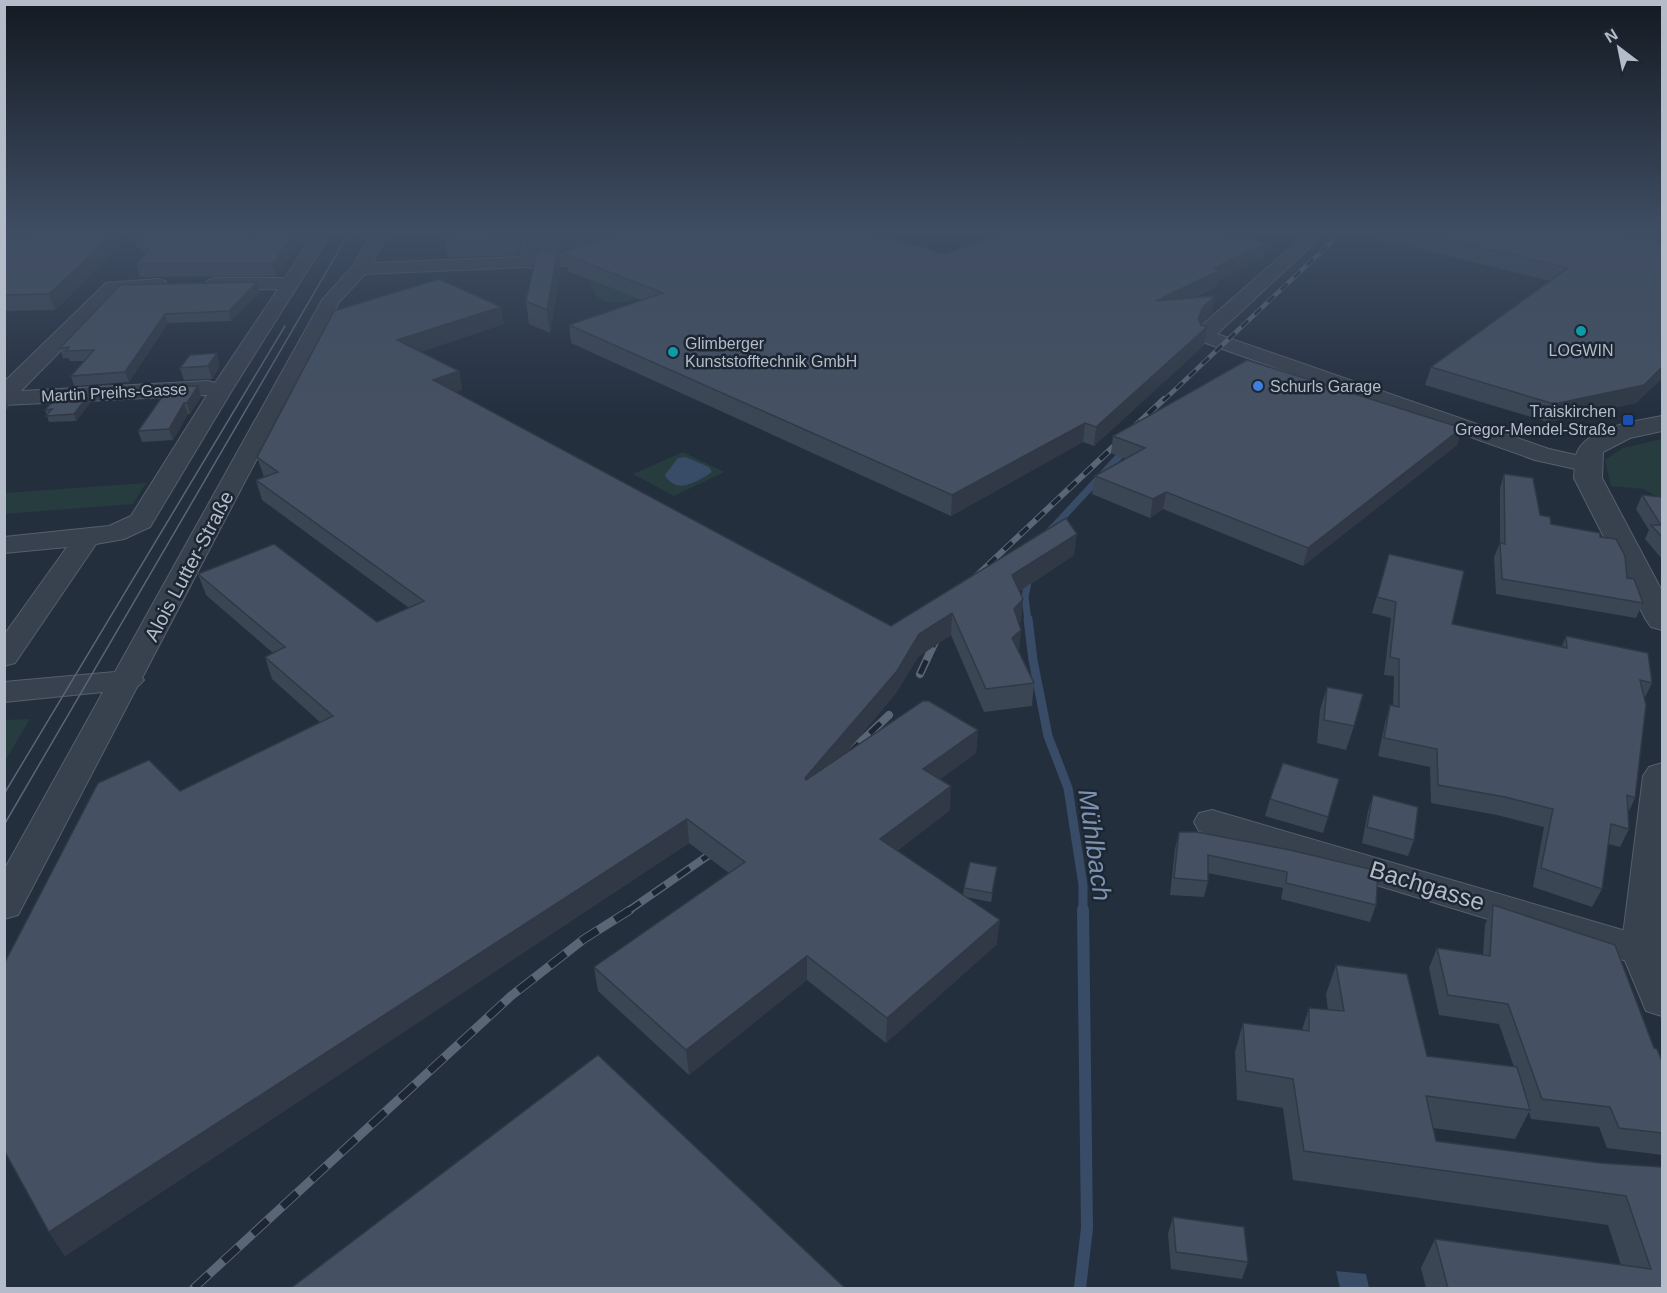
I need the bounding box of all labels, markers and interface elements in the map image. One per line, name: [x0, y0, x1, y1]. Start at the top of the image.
north arrow: [1589, 18, 1649, 78]
text: N: [1602, 25, 1621, 46]
marker: LOGWIN: [1574, 324, 1588, 338]
place label: Glimberger Kunststofftechnik GmbH: [685, 335, 857, 370]
place label: LOGWIN: [1549, 342, 1613, 359]
marker: Glimberger Kunststofftechnik GmbH: [666, 345, 680, 359]
place label: Schurls Garage: [1270, 378, 1381, 395]
marker: Schurls Garage: [1251, 379, 1265, 393]
street label: Martin Preihs-Gasse: [41, 380, 187, 405]
place label: Traiskirchen Gregor-Mendel-Straße: [1455, 403, 1616, 438]
marker: Traiskirchen Gregor-Mendel-Straße: [1621, 413, 1635, 427]
street label: Alois Lutter-Straße: [140, 487, 238, 645]
water label: Mühlbach: [1072, 787, 1118, 903]
street label: Bachgasse: [1366, 855, 1488, 916]

